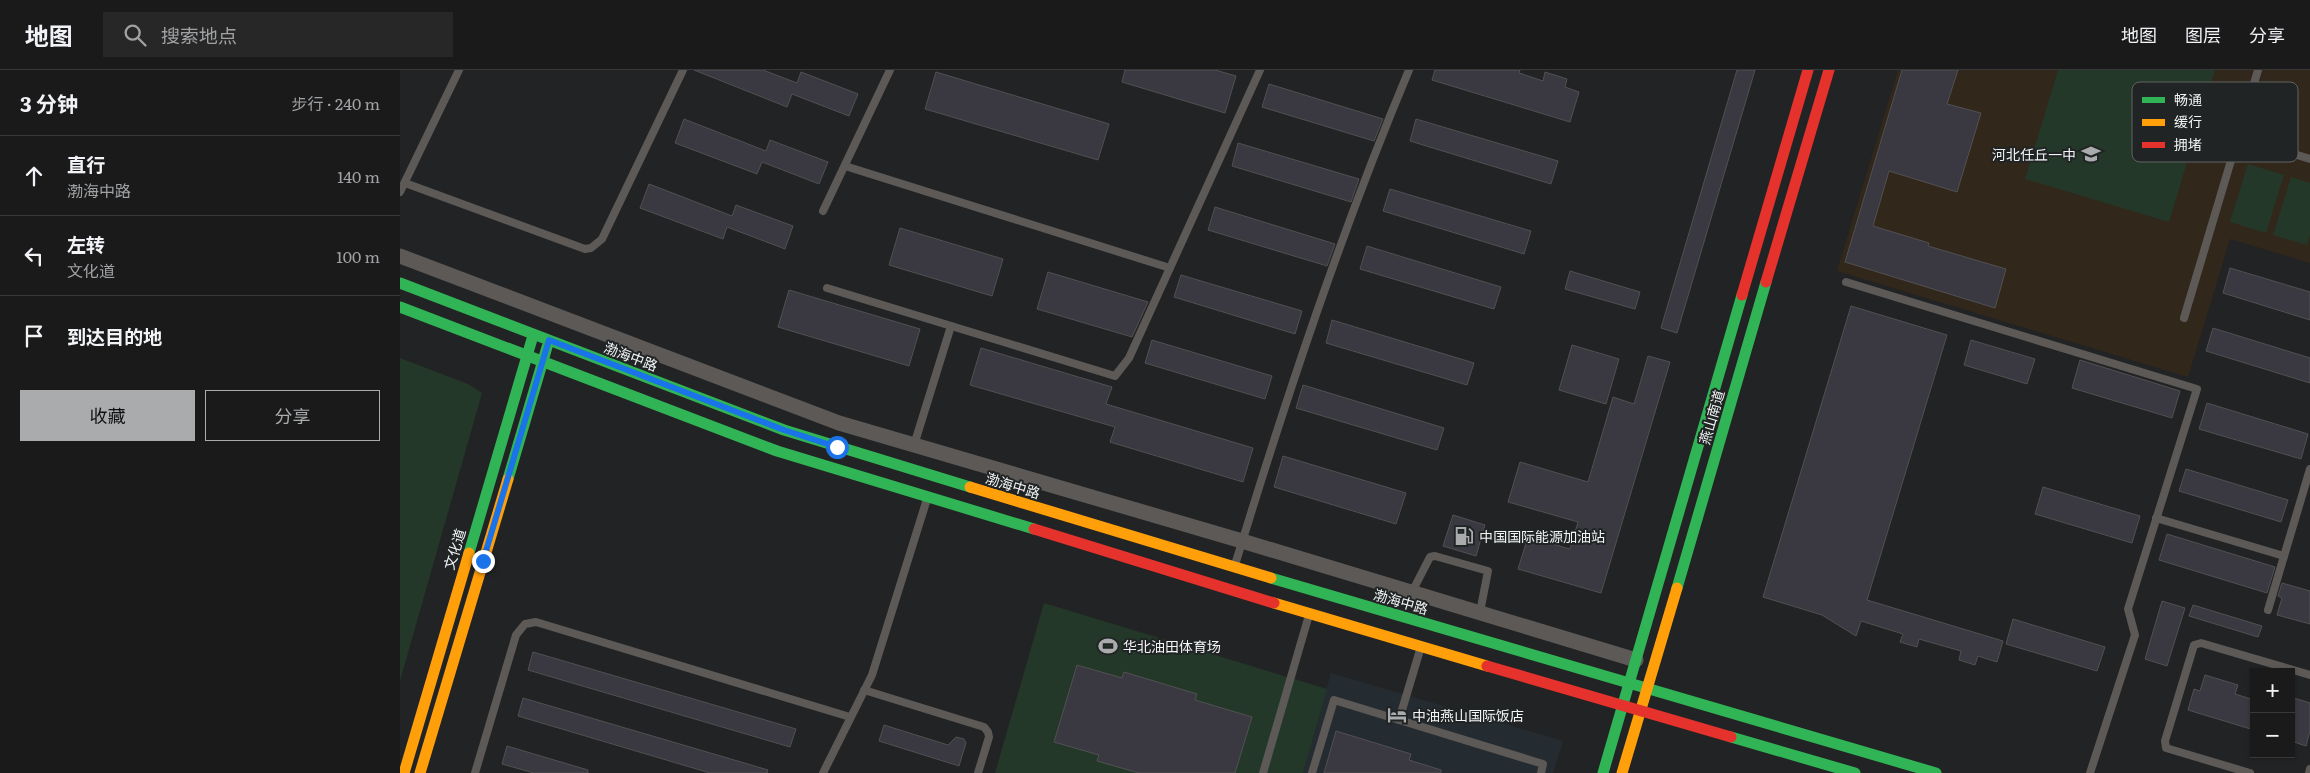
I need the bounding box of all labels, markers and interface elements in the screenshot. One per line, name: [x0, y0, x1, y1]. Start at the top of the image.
search box: [103, 12, 453, 57]
text: 地图: [25, 17, 73, 52]
icon: search: [121, 21, 149, 49]
text: 搜索地点: [161, 21, 237, 49]
text: 地图: [2121, 21, 2157, 48]
text: 图层: [2185, 21, 2221, 48]
text: 分享: [2249, 21, 2285, 48]
legend: [2132, 82, 2298, 162]
text: 3 分钟: [20, 87, 78, 118]
text: 畅通: [2174, 89, 2202, 109]
text: 步行 · 240 m: [291, 91, 380, 115]
text: 缓行: [2174, 111, 2202, 131]
text: 拥堵: [2174, 134, 2202, 154]
school or university icon: 河北任丘一中: [2080, 143, 2102, 165]
place label: 河北任丘一中: [1992, 144, 2076, 164]
text: 直行: [67, 150, 105, 178]
icon: ahead: [20, 162, 48, 190]
text: 140 m: [337, 164, 380, 188]
text: 渤海中路: [67, 178, 131, 202]
text: 左转: [67, 230, 105, 258]
icon: left: [20, 242, 48, 270]
text: 100 m: [336, 244, 380, 268]
text: 文化道: [67, 258, 115, 282]
icon: arrive: [20, 322, 48, 350]
text: 到达目的地: [67, 322, 162, 350]
street label: 渤海中路: [601, 337, 661, 375]
street label: 燕山南道: [1694, 387, 1728, 447]
button: 收藏: [20, 390, 195, 441]
button: 分享: [205, 390, 380, 441]
route start: [826, 436, 849, 459]
street label: 渤海中路: [983, 467, 1043, 503]
fuel station icon: 中国国际能源加油站: [1453, 525, 1475, 547]
street label: 文化道: [438, 526, 470, 572]
place label: 中国国际能源加油站: [1479, 526, 1605, 546]
route end: [472, 550, 495, 573]
street label: 渤海中路: [1371, 584, 1431, 618]
sports icon: 华北油田体育场: [1097, 635, 1119, 657]
place label: 华北油田体育场: [1123, 636, 1221, 656]
map controls: [2250, 668, 2295, 758]
button: +: [2250, 668, 2295, 713]
hotel icon: 中油燕山国际饭店: [1386, 704, 1408, 726]
place label: 中油燕山国际饭店: [1412, 705, 1524, 725]
button: −: [2250, 713, 2295, 758]

